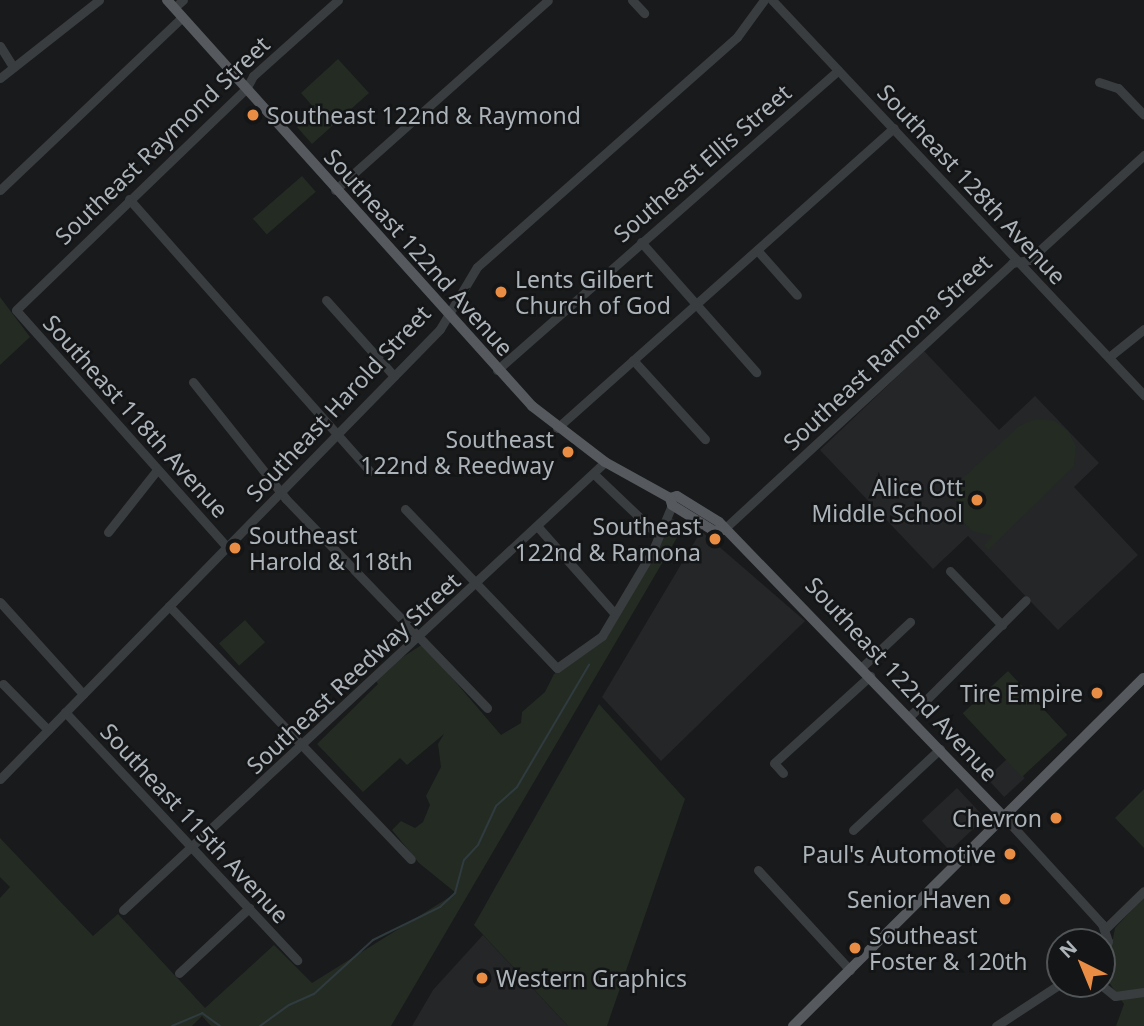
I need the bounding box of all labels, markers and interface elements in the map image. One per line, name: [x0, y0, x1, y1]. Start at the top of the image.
street label: Southeast Raymond Street: [49, 30, 275, 250]
street label: Southeast Ellis Street: [608, 78, 796, 248]
street label: Southeast 128th Avenue: [872, 78, 1072, 290]
place label: Southeast 122nd & Raymond: [267, 101, 581, 129]
marker: Southeast 122nd & Raymond: [245, 107, 261, 123]
street label: Southeast 122nd Avenue: [319, 143, 519, 361]
street label: Southeast Ramona Street: [777, 248, 997, 456]
place label: Lents Gilbert Church of God: [515, 265, 671, 319]
marker: Lents Gilbert Church of God: [493, 284, 509, 300]
street label: Southeast Harold Street: [240, 299, 436, 507]
street label: Southeast 118th Avenue: [38, 309, 234, 523]
place label: Southeast 122nd & Reedway: [360, 425, 554, 479]
marker: Southeast 122nd & Reedway: [560, 444, 576, 460]
place label: Alice Ott Middle School: [811, 473, 963, 527]
marker: Alice Ott Middle School: [969, 492, 985, 508]
place label: Southeast 122nd & Ramona: [515, 512, 701, 566]
place label: Southeast Harold & 118th: [249, 521, 413, 575]
marker: Southeast 122nd & Ramona: [707, 531, 723, 547]
marker: Southeast Harold & 118th: [227, 540, 243, 556]
street label: Southeast Reedway Street: [241, 567, 465, 779]
street label: Southeast 122nd Avenue: [800, 571, 1004, 787]
place label: Tire Empire: [960, 679, 1083, 707]
marker: Tire Empire: [1089, 685, 1105, 701]
street label: Southeast 115th Avenue: [95, 717, 295, 929]
place label: Chevron: [952, 804, 1042, 832]
marker: Chevron: [1048, 810, 1064, 826]
place label: Paul's Automotive: [802, 840, 996, 868]
marker: Paul's Automotive: [1002, 846, 1018, 862]
place label: Senior Haven: [847, 885, 991, 913]
marker: Senior Haven: [997, 891, 1013, 907]
place label: Southeast Foster & 120th: [869, 921, 1027, 975]
north arrow: [1046, 928, 1116, 998]
text: N: [1054, 934, 1083, 964]
marker: Southeast Foster & 120th: [847, 940, 863, 956]
place label: Western Graphics: [496, 964, 687, 992]
marker: Western Graphics: [474, 970, 490, 986]

